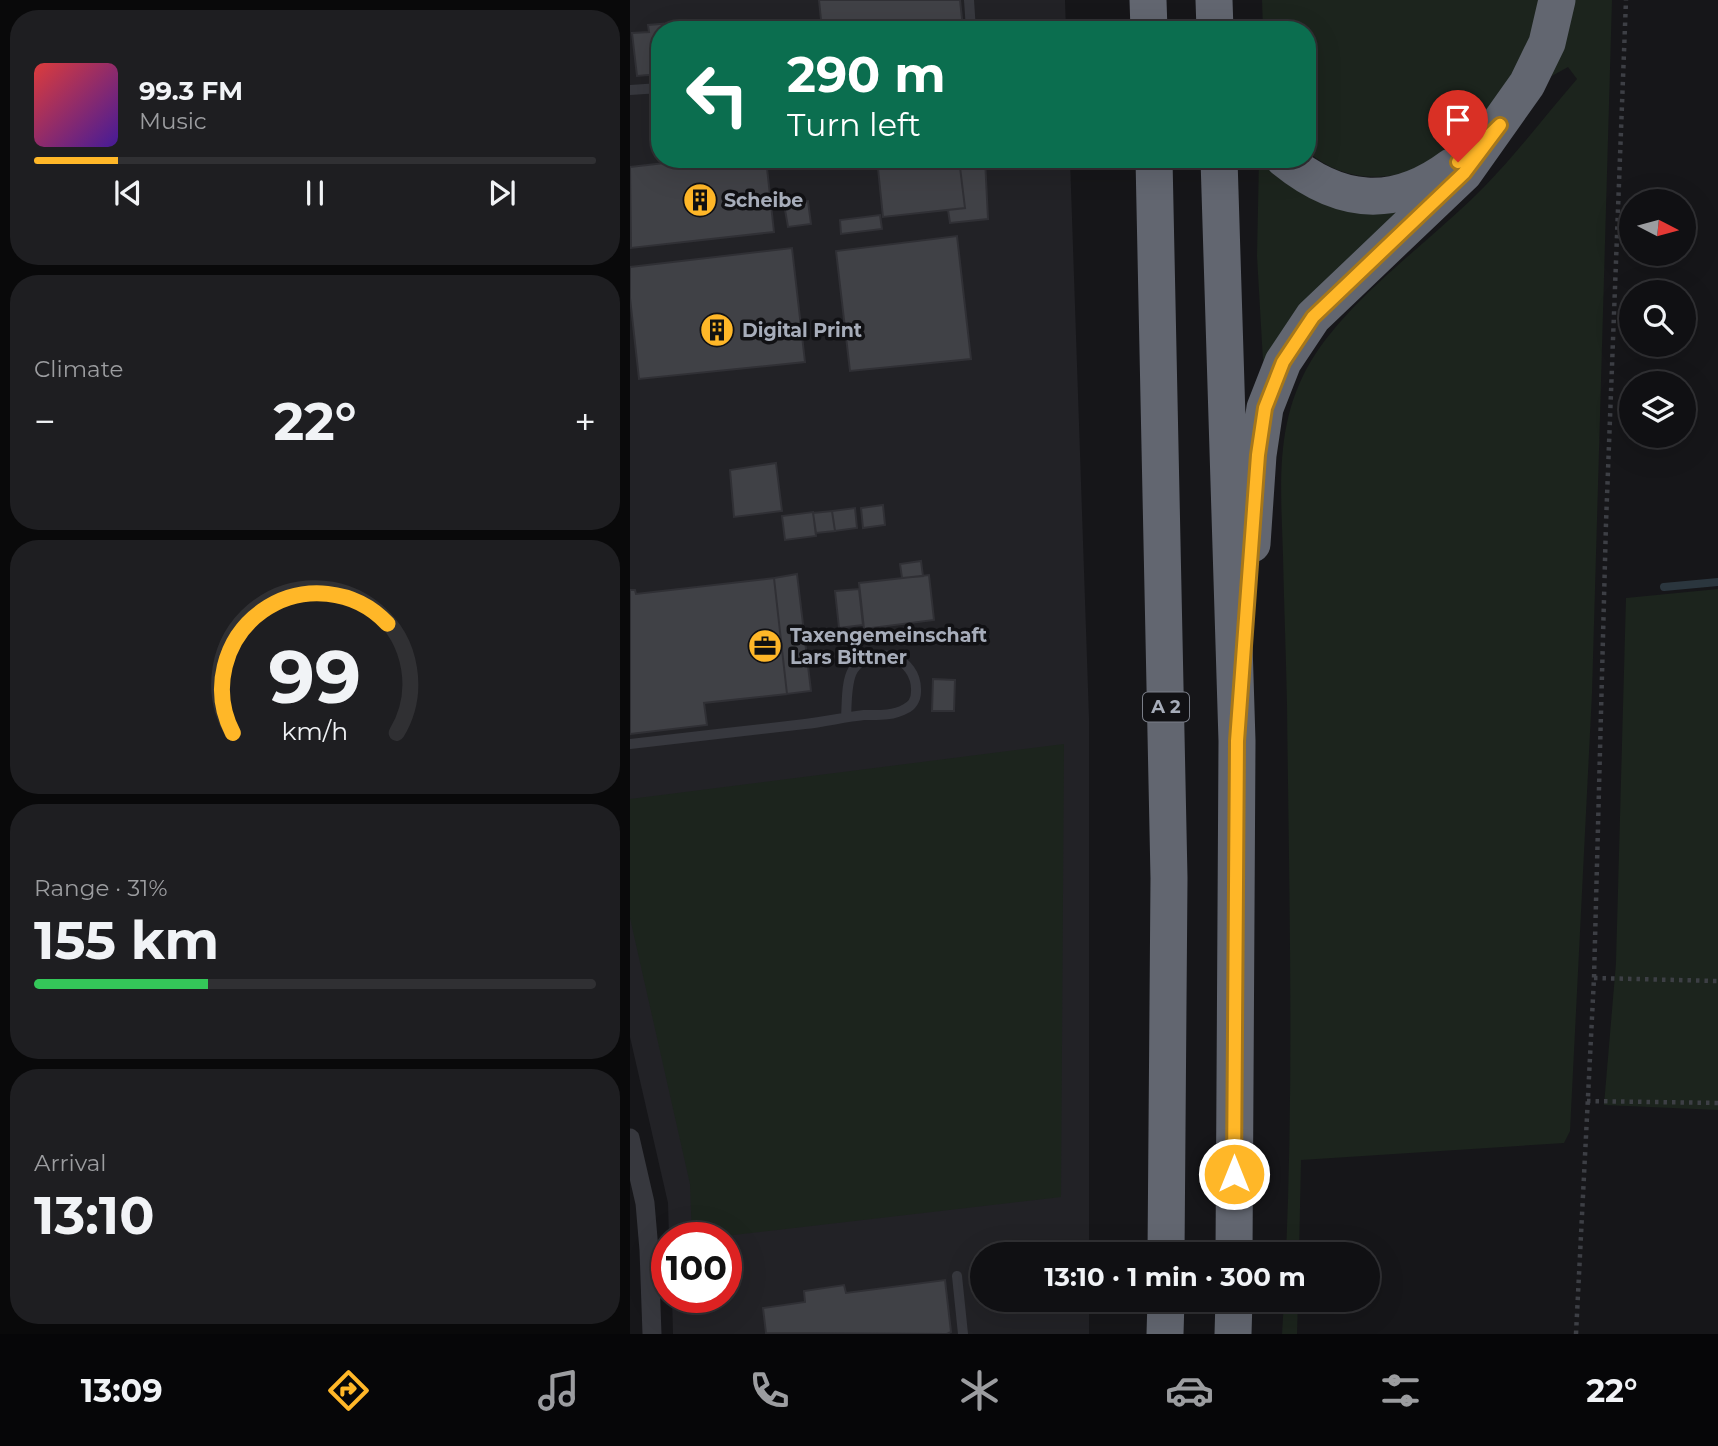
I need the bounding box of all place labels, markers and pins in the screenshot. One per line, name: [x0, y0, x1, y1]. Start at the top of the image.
pin: [1428, 90, 1488, 162]
building icon: Scheibe: [681, 181, 719, 219]
place label: Scheibe: [724, 189, 803, 212]
building icon: Digital Print: [698, 311, 736, 349]
place label: Digital Print: [742, 319, 862, 342]
place label: Taxengemeinschaft Lars Bittner: [790, 624, 987, 669]
office icon: Taxengemeinschaft Lars Bittner: [746, 627, 784, 665]

